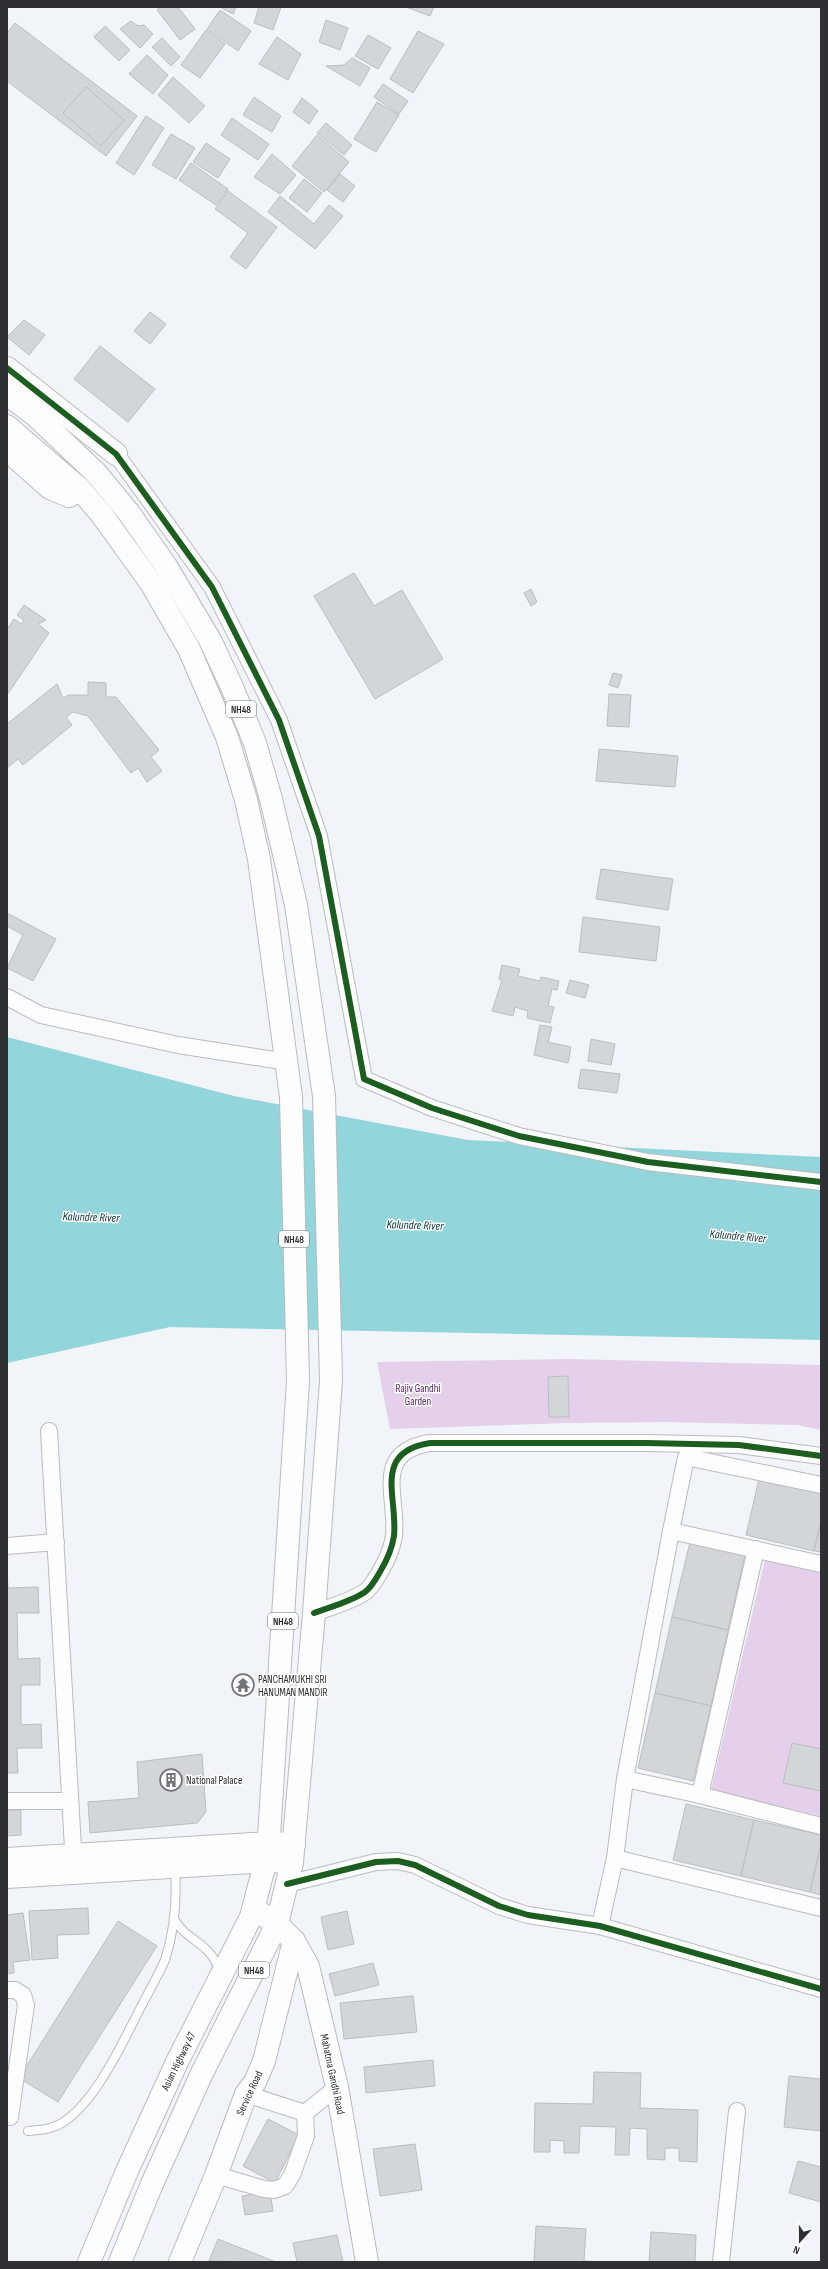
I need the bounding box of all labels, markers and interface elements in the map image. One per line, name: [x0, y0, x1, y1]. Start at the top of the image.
road number: NH48: [226, 701, 256, 717]
water label: Kalundre River: [62, 1209, 120, 1226]
water label: Kalundre River: [386, 1217, 444, 1234]
water label: Kalundre River: [709, 1227, 768, 1247]
road number: NH48: [279, 1231, 309, 1247]
park label: Rajiv Gandhi Garden: [396, 1382, 440, 1408]
road number: NH48: [268, 1613, 298, 1629]
temple icon: PANCHAMUKHI SRI HANUMAN MANDIR: [230, 1672, 256, 1698]
place label: PANCHAMUKHI SRI HANUMAN MANDIR: [258, 1673, 328, 1699]
building icon: National Palace: [158, 1767, 184, 1793]
place label: National Palace: [186, 1774, 242, 1787]
road number: NH48: [239, 1962, 269, 1978]
street label: Asian Highway 47: [158, 2029, 198, 2093]
street label: Mahatma Gandhi Road: [318, 2033, 347, 2116]
street label: Service Road: [234, 2069, 266, 2117]
north arrow: [780, 2221, 820, 2261]
text: N: [791, 2243, 802, 2257]

